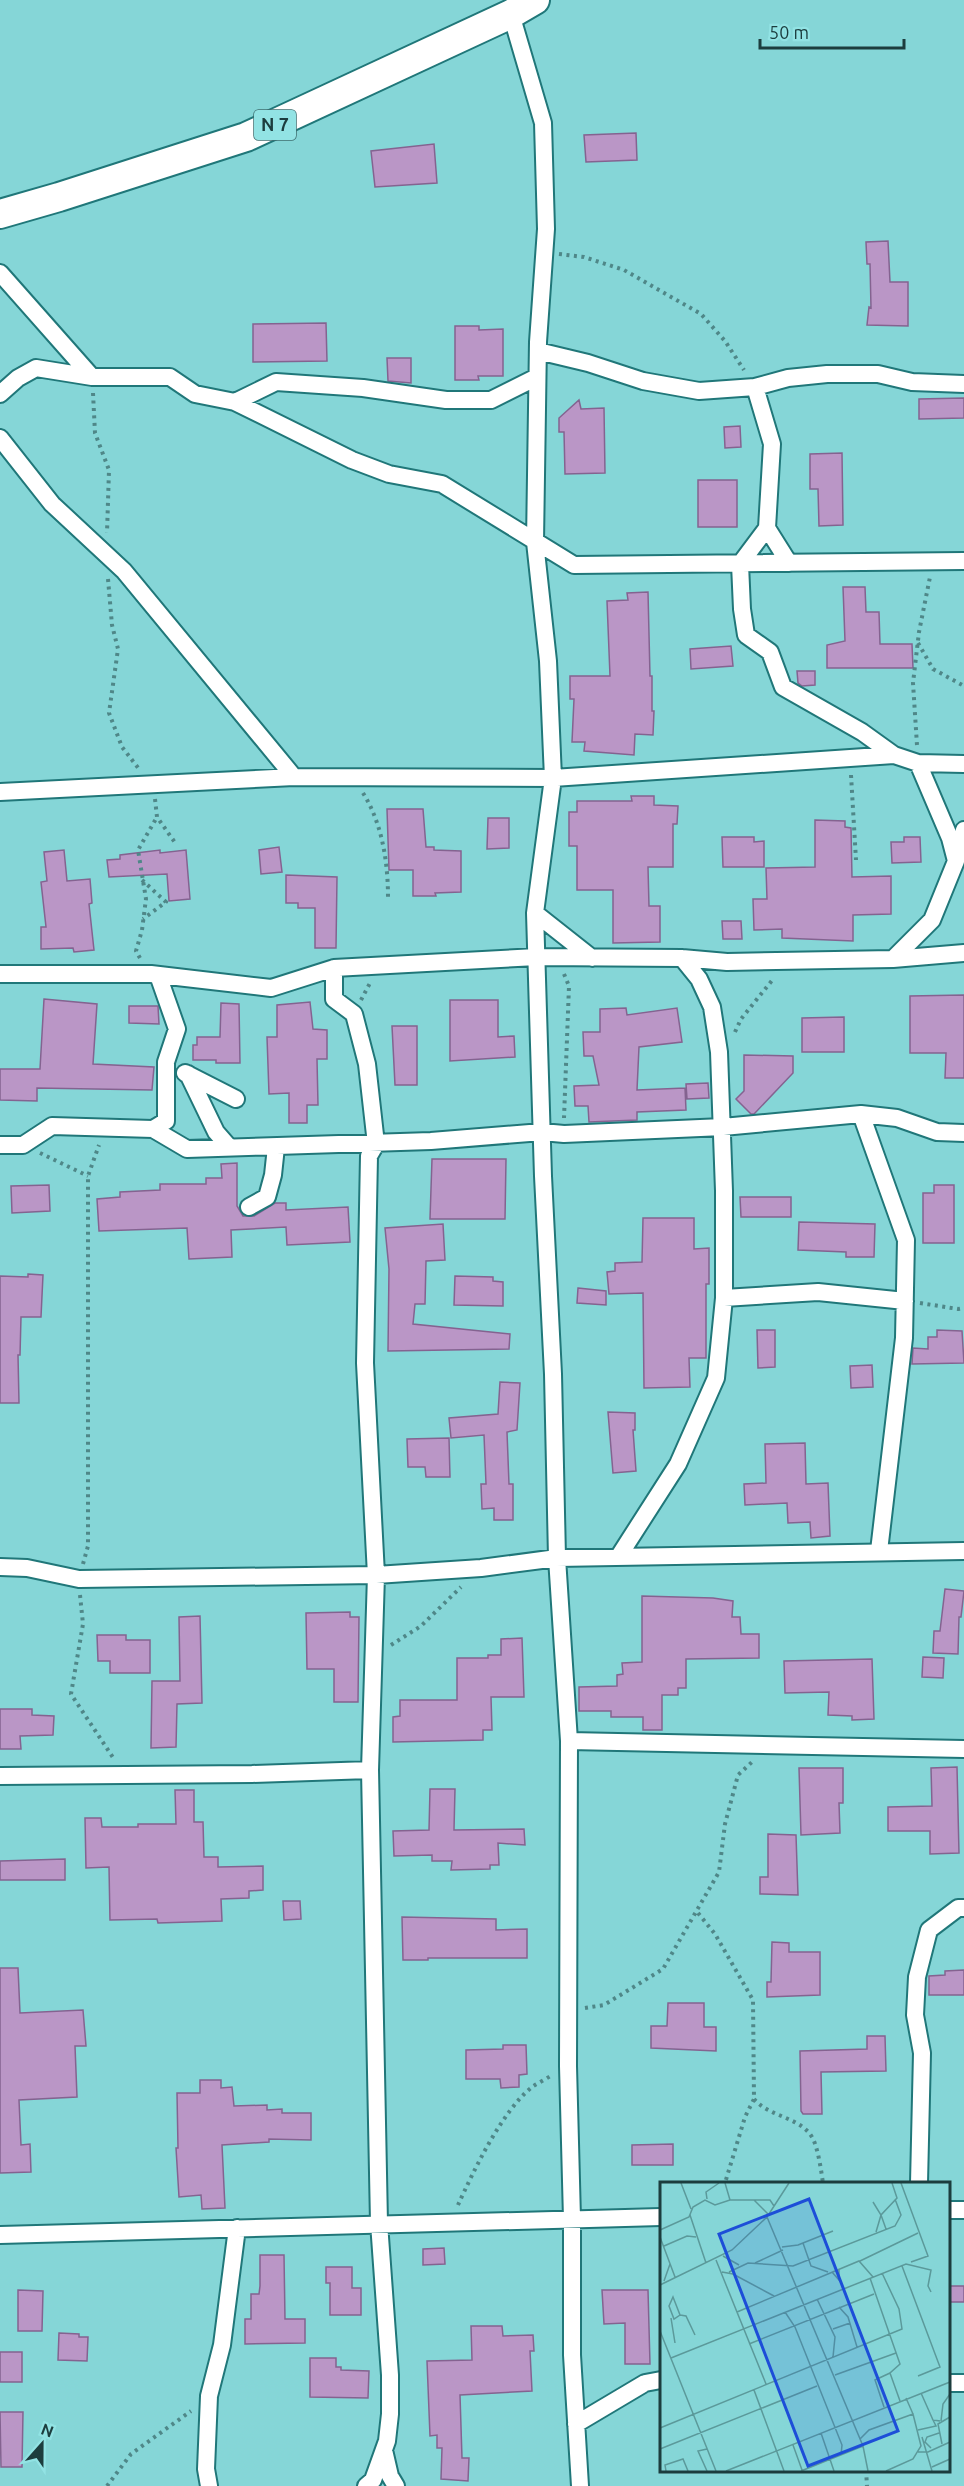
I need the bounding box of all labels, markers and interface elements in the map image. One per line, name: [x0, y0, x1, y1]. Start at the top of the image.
scale bar: [760, 12, 904, 50]
text: 50 m: [769, 22, 809, 42]
road number: N 7: [254, 110, 296, 140]
inset map: [660, 2182, 949, 2471]
north arrow: [12, 2414, 72, 2474]
text: N: [39, 2419, 56, 2441]

